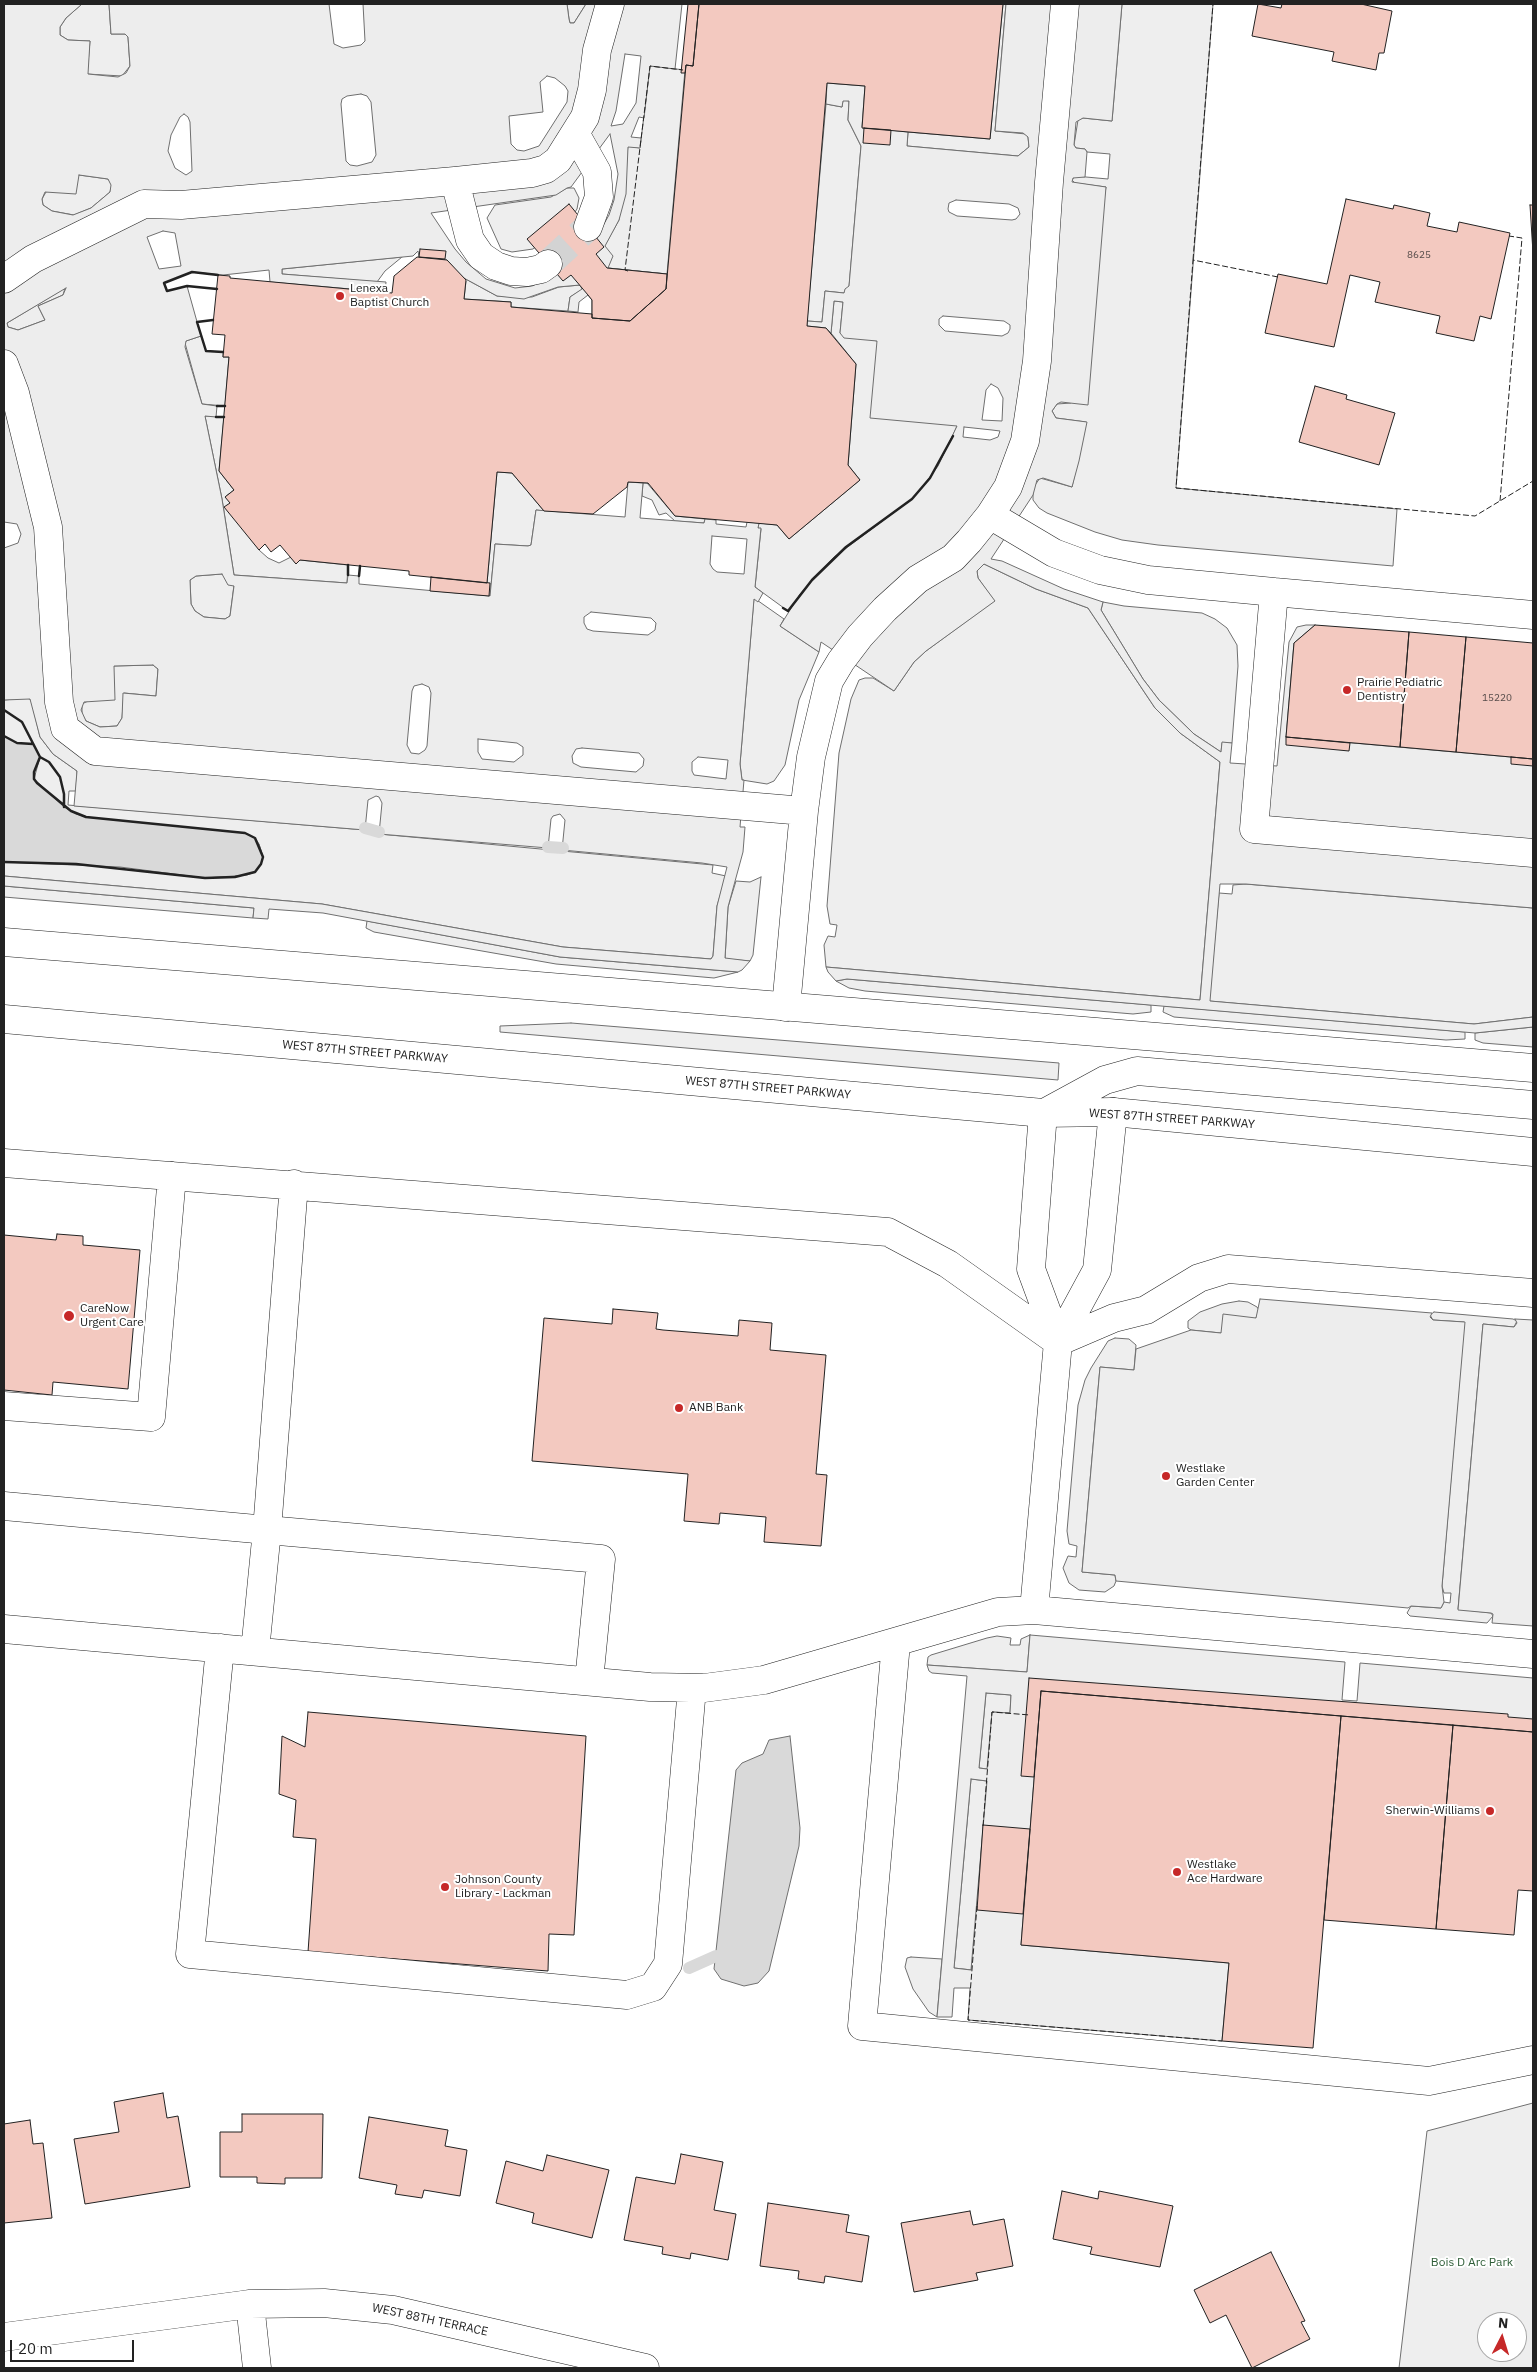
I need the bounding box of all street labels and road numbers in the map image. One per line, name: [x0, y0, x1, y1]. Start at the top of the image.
street label: WEST 87TH STREET PARKWAY: [282, 1038, 448, 1066]
street label: WEST 87TH STREET PARKWAY: [685, 1074, 851, 1102]
street label: WEST 87TH STREET PARKWAY: [1089, 1106, 1255, 1132]
street label: WEST 88TH TERRACE: [371, 2301, 489, 2339]

